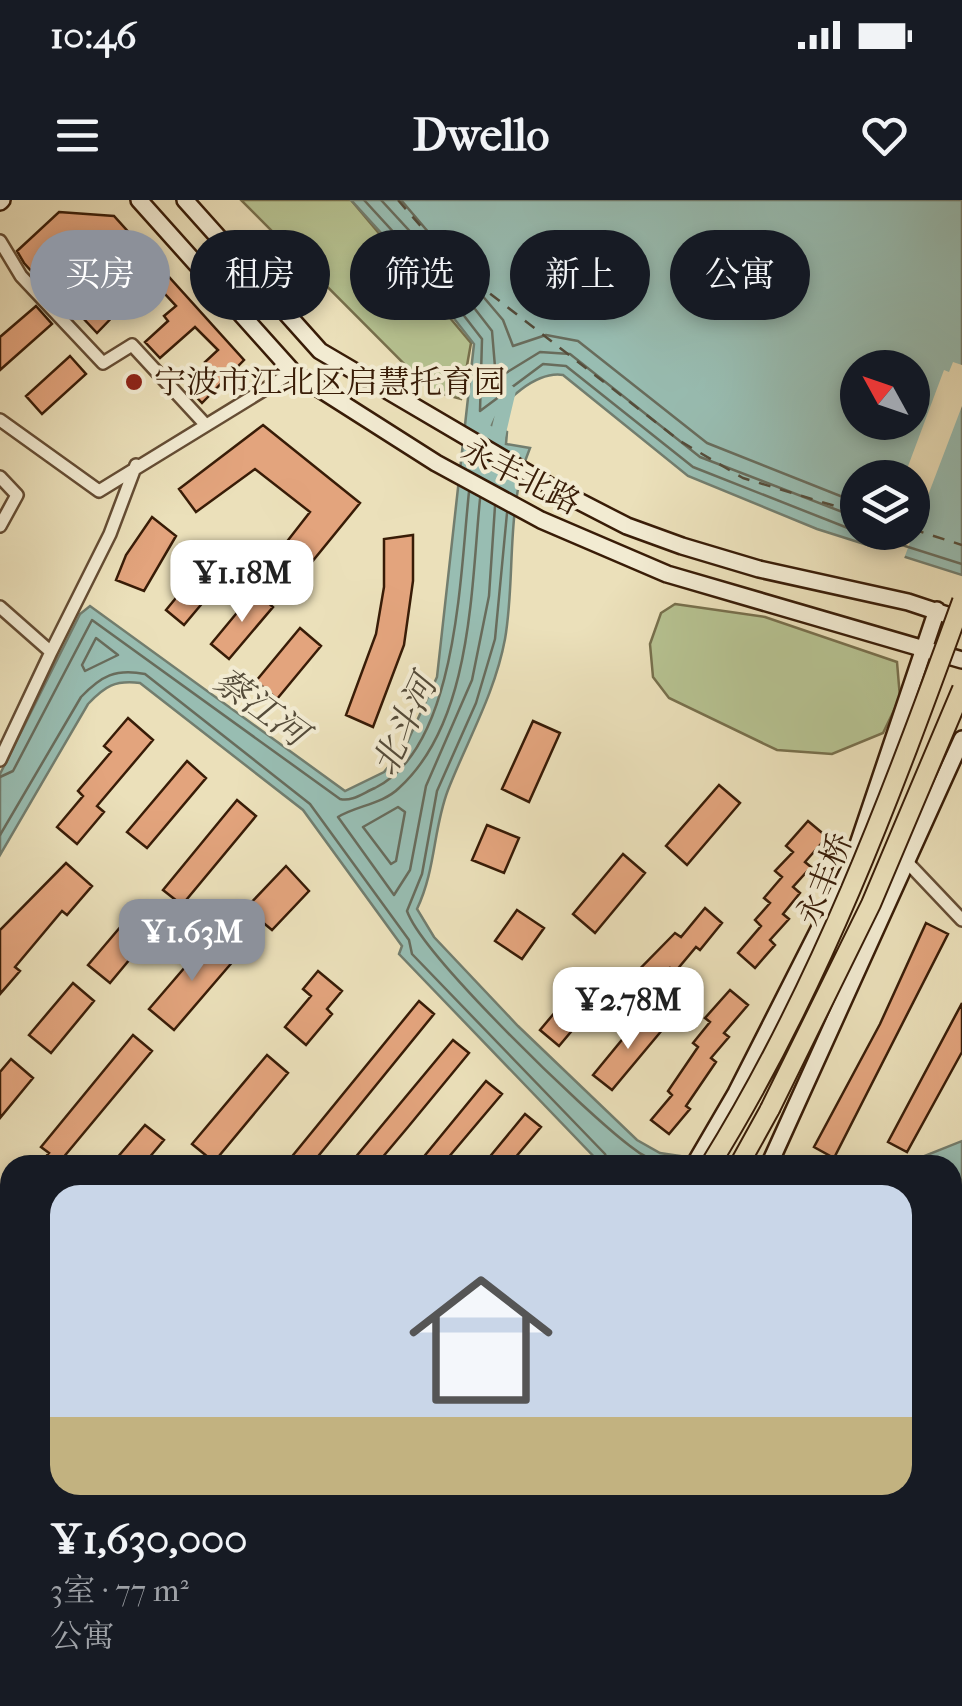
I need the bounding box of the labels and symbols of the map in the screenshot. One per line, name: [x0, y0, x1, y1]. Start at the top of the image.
north arrow: [840, 350, 930, 440]
place label: 宁波市江北区启慧托育园: [154, 364, 506, 401]
marker: 宁波市江北区启慧托育园: [123, 371, 145, 393]
street label: 永丰北路: [455, 431, 586, 522]
pin: ¥1.18M: [161, 540, 323, 625]
water label: 蔡江河: [206, 660, 320, 758]
water label: 北斗河: [364, 664, 448, 781]
street label: 永丰桥: [789, 828, 860, 931]
pin: ¥1.63M: [111, 899, 273, 984]
pin: ¥2.78M: [547, 967, 709, 1052]

